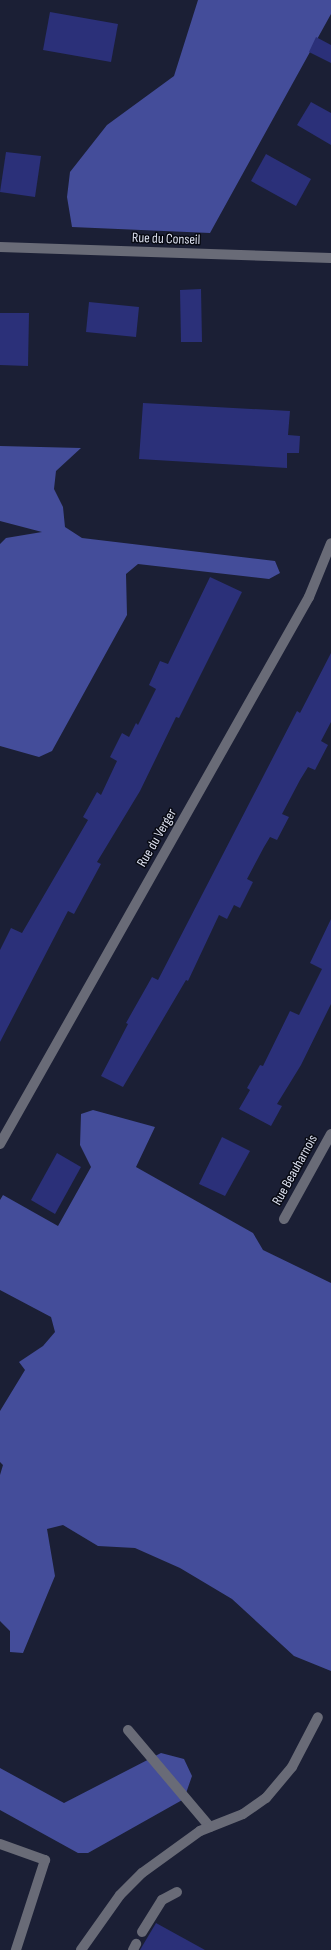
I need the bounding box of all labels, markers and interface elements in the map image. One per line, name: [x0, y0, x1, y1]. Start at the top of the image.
street label: Rue du Conseil: [132, 229, 200, 249]
street label: Rue du Verger: [134, 806, 180, 870]
street label: Rue Beauharnois: [269, 1132, 321, 1208]

